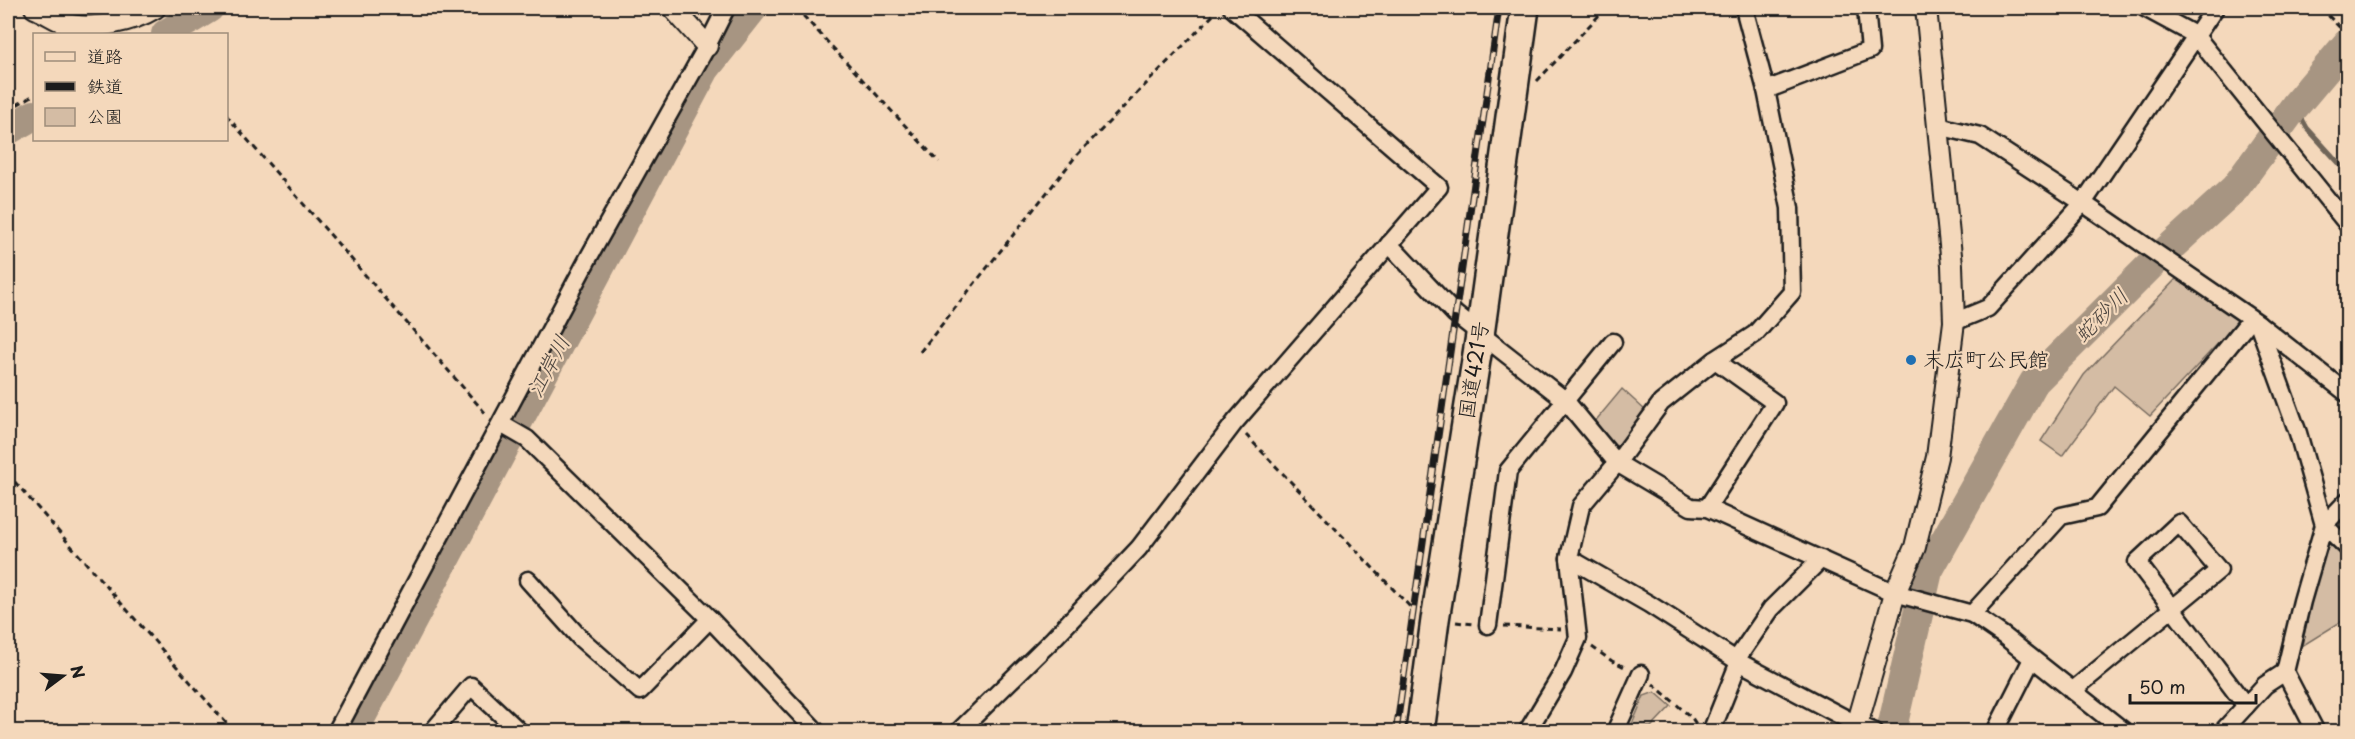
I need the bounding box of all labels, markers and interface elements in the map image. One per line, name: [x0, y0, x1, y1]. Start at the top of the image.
legend: [33, 33, 228, 141]
text: 道路: [87, 42, 123, 69]
text: 鉄道: [87, 72, 123, 99]
text: 公園: [87, 102, 123, 129]
water label: 蛇砂川: [2065, 279, 2135, 349]
street label: 国道421号: [1448, 318, 1496, 421]
water label: 江岸川: [517, 328, 577, 402]
place label: 末広町公民館: [1923, 342, 2049, 374]
marker: 末広町公民館: [1904, 353, 1918, 367]
north arrow: [33, 646, 93, 706]
text: N: [65, 662, 92, 681]
scale bar: [2130, 667, 2256, 705]
text: 50 m: [2139, 673, 2186, 700]

